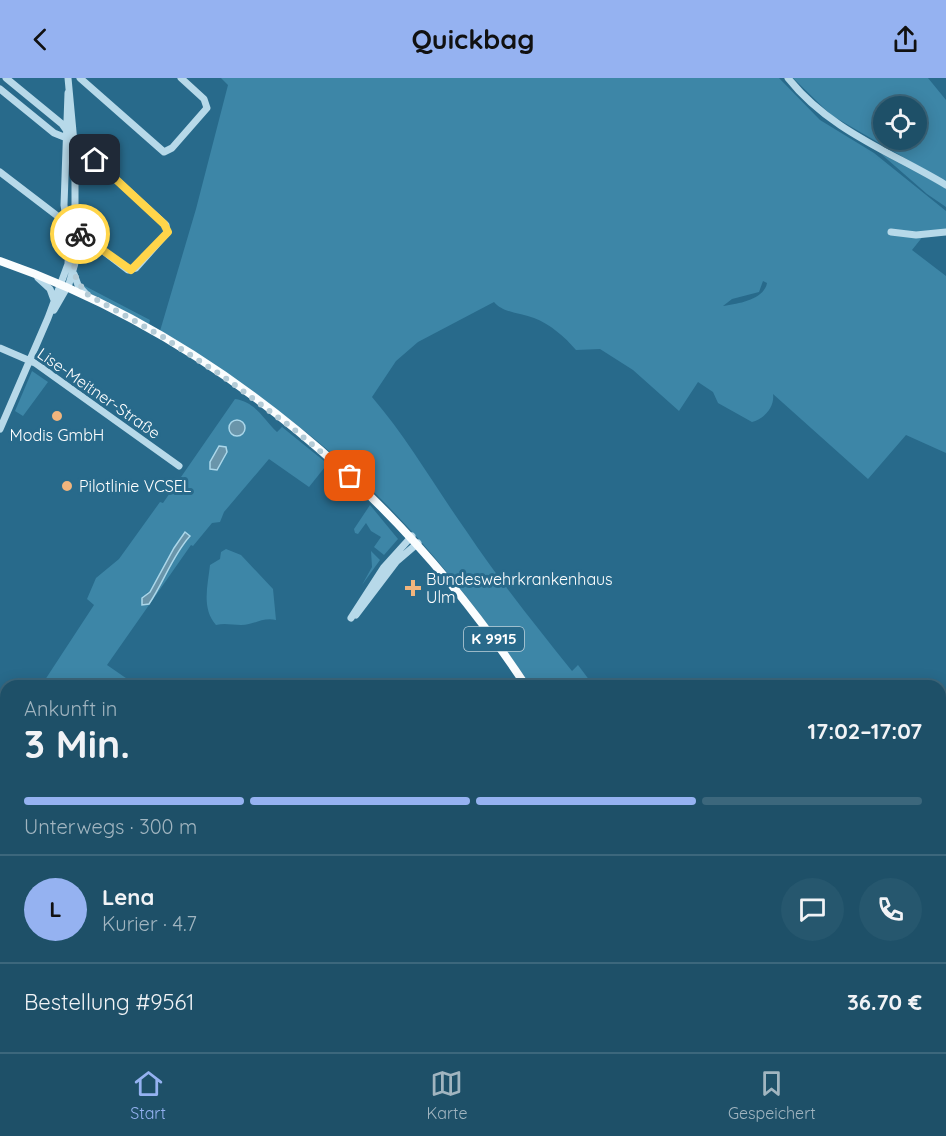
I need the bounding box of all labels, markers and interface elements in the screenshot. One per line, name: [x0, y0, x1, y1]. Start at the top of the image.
text: Quickbag: [411, 22, 535, 56]
icon: back: [24, 23, 57, 56]
icon: share: [889, 23, 922, 56]
map controls: [873, 96, 927, 150]
button: locate: [873, 96, 927, 150]
pin: [69, 134, 120, 185]
icon: home: [78, 143, 111, 176]
courier: [50, 204, 110, 264]
icon: bike: [64, 218, 97, 251]
street label: Lise-Meitner-Straße: [34, 343, 164, 443]
marker: Modis GmbH: [50, 409, 64, 423]
place label: Modis GmbH: [10, 425, 104, 445]
pin: [324, 450, 375, 501]
icon: bag: [333, 459, 366, 492]
place label: Pilotlinie VCSEL: [79, 476, 192, 496]
marker: Pilotlinie VCSEL: [60, 479, 74, 493]
place label: Bundeswehrkrankenhaus Ulm: [426, 569, 613, 607]
marker: Bundeswehrkrankenhaus Ulm: [404, 579, 422, 597]
road number: K 9915: [464, 627, 524, 651]
text: Ankunft in: [24, 696, 117, 721]
text: 17:02–17:07: [808, 717, 922, 745]
text: 3 Min.: [24, 719, 130, 768]
text: Unterwegs · 300 m: [24, 814, 197, 839]
button: chat: [781, 878, 844, 941]
button: phone: [859, 878, 922, 941]
text: Lena: [102, 883, 154, 911]
text: L: [49, 895, 62, 923]
text: Kurier · 4.7: [102, 911, 197, 936]
text: Bestellung #9561: [24, 988, 194, 1016]
text: 36.70 €: [847, 988, 922, 1016]
tab: Start: [130, 1067, 166, 1123]
tab: Karte: [426, 1067, 467, 1123]
tab: Gespeichert: [728, 1067, 816, 1123]

